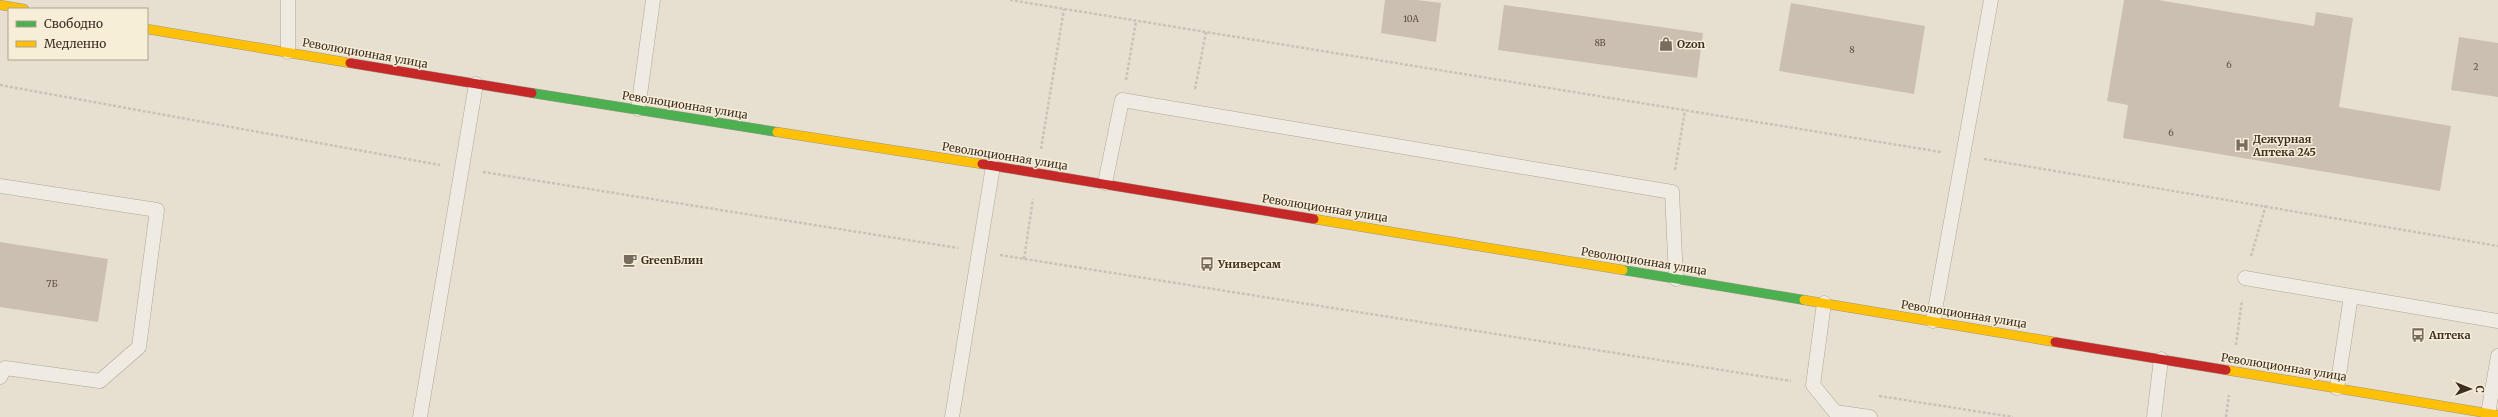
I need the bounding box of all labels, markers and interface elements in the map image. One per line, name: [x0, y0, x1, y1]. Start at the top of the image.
legend: [8, 8, 148, 60]
house number: 10А: [1403, 13, 1419, 24]
text: Свободно: [44, 16, 103, 31]
street label: Революционная улица: [301, 35, 429, 71]
text: Медленно: [44, 36, 106, 51]
shop icon: Ozon: [1658, 36, 1674, 52]
house number: 8В: [1594, 37, 1606, 48]
place label: Ozon: [1677, 37, 1706, 51]
house number: 8: [1849, 44, 1855, 55]
house number: 6: [2226, 59, 2232, 70]
house number: 2: [2473, 61, 2479, 72]
street label: Революционная улица: [621, 88, 749, 122]
house number: 6: [2168, 127, 2174, 138]
place label: Дежурная Аптека 245: [2252, 132, 2316, 159]
hospital icon: Дежурная Аптека 245: [2234, 137, 2250, 153]
street label: Революционная улица: [941, 139, 1069, 173]
street label: Революционная улица: [1261, 191, 1389, 225]
street label: Революционная улица: [1580, 244, 1708, 278]
cafe icon: GreenБлин: [622, 252, 638, 268]
place label: GreenБлин: [641, 253, 703, 267]
bus stop icon: Универсам: [1199, 256, 1215, 272]
place label: Универсам: [1217, 257, 1282, 271]
house number: 7Б: [46, 278, 58, 289]
street label: Революционная улица: [1900, 297, 2028, 331]
bus stop icon: Аптека: [2410, 327, 2426, 343]
place label: Аптека: [2428, 328, 2471, 342]
street label: Революционная улица: [2220, 350, 2348, 384]
north arrow: [2450, 369, 2490, 409]
text: С: [2473, 385, 2487, 393]

